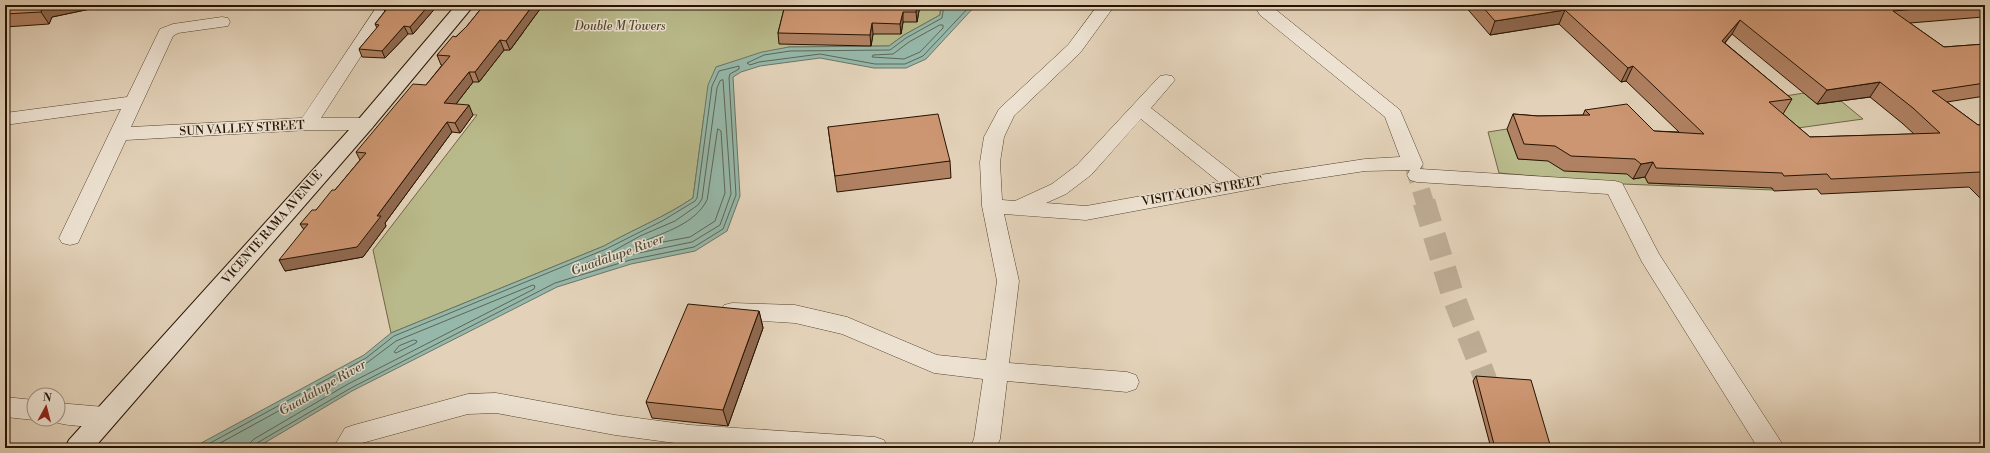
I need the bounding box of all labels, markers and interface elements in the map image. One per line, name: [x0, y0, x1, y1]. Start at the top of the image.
park label: Double M Towers: [573, 19, 666, 34]
street label: SUN VALLEY STREET: [179, 118, 306, 139]
street label: VICENTE RAMA AVENUE: [218, 168, 326, 288]
street label: VISITACION STREET: [1140, 173, 1264, 210]
water label: Guadalupe River: [569, 231, 667, 279]
water label: Guadalupe River: [276, 356, 369, 419]
north arrow: [26, 387, 66, 427]
text: N: [42, 391, 53, 406]

